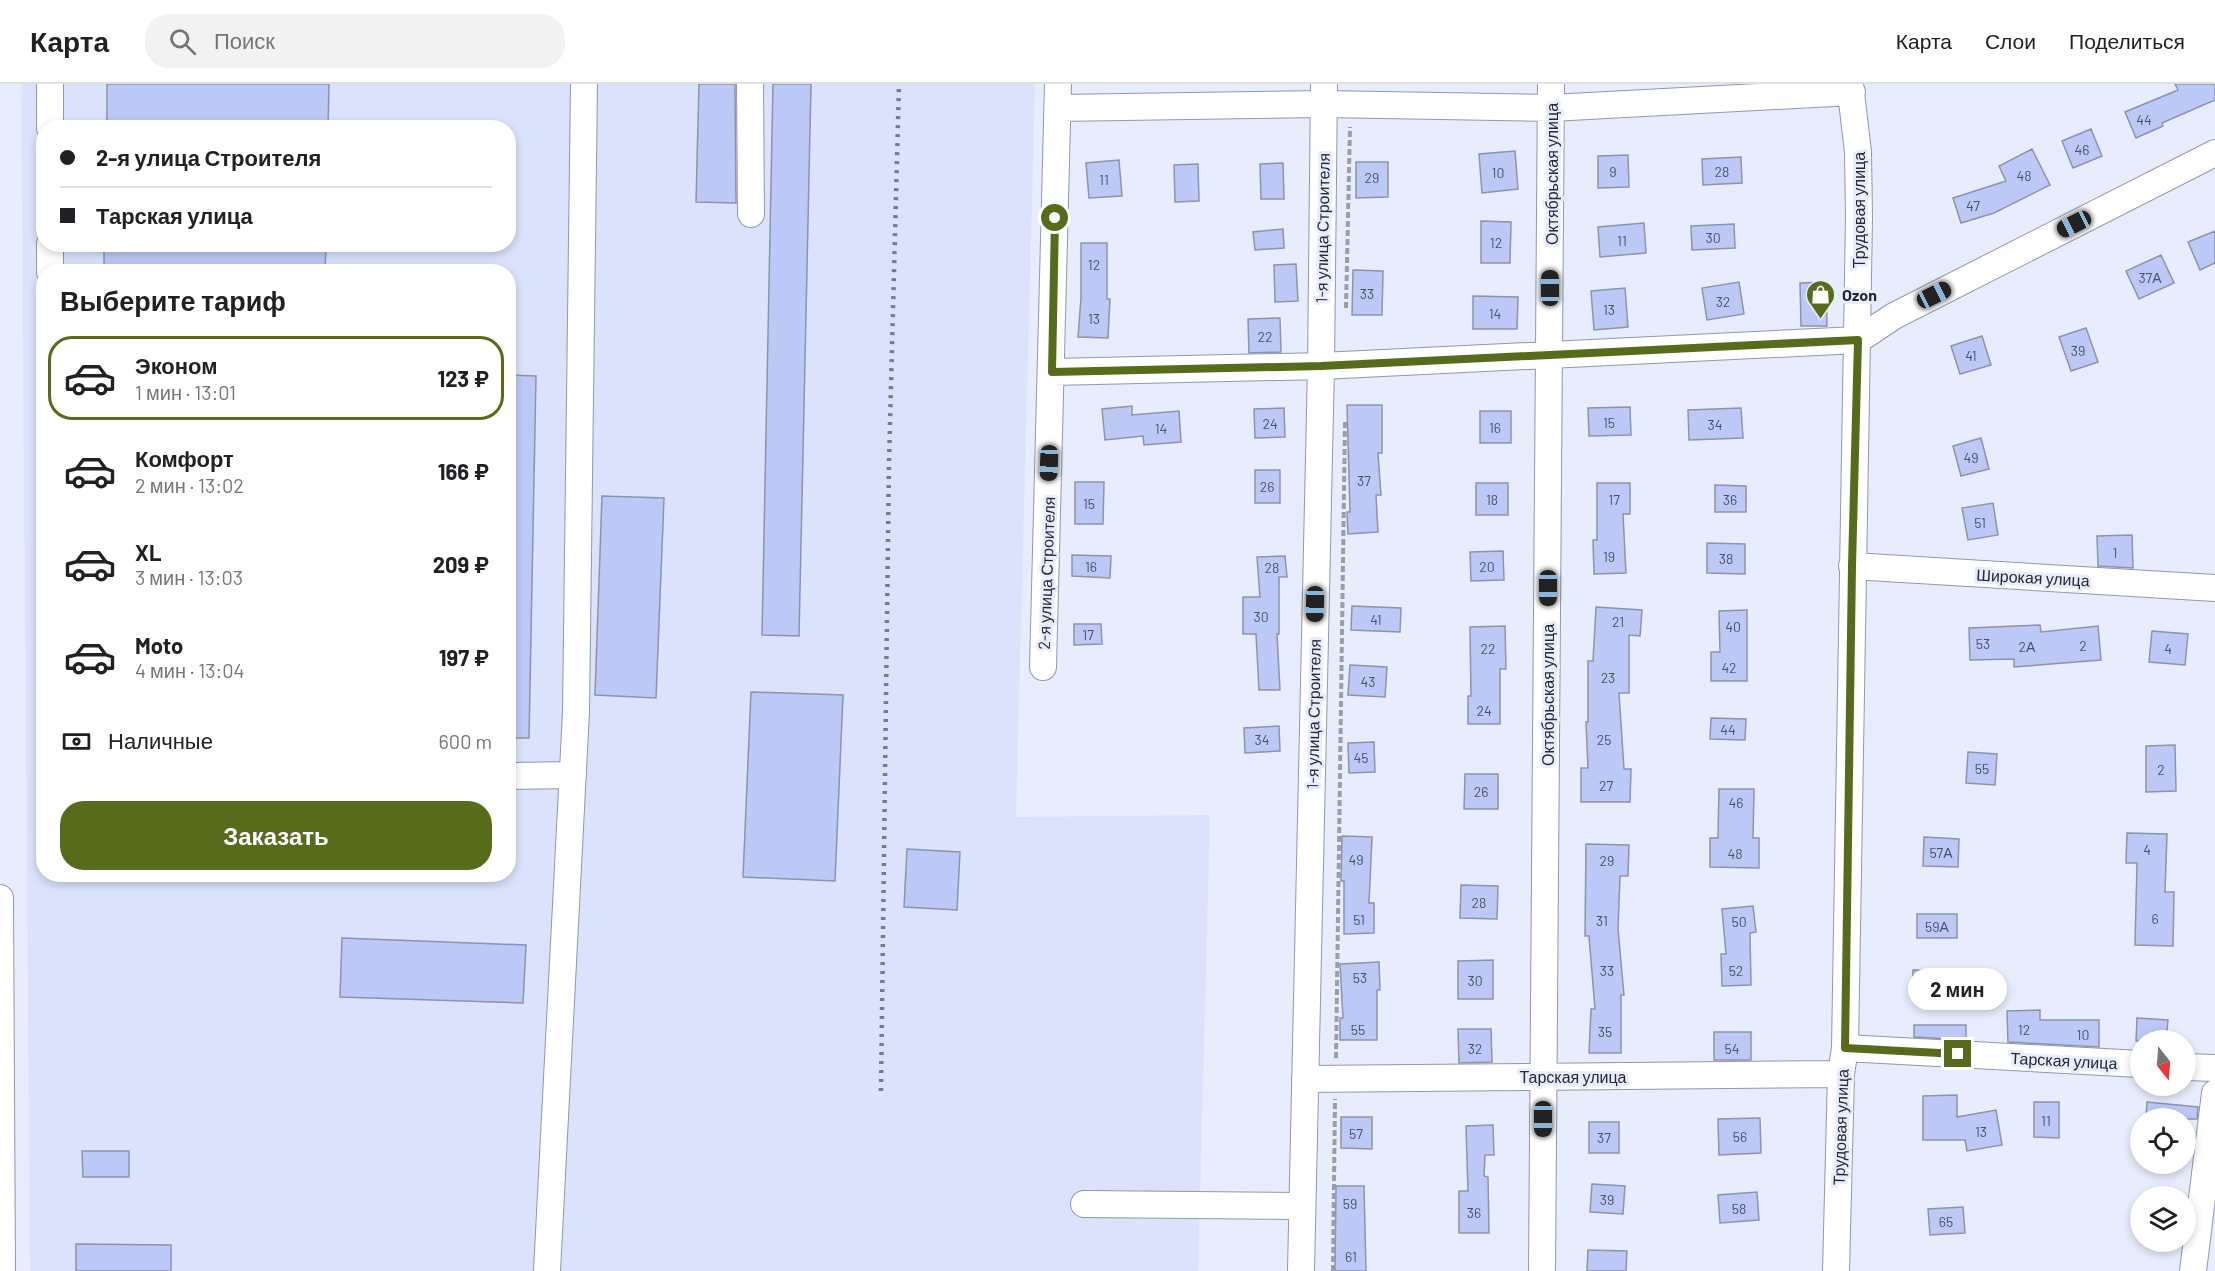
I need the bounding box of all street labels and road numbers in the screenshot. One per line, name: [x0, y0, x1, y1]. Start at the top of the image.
street label: Октябрьская улица: [1542, 103, 1561, 245]
street label: Трудовая улица: [1849, 152, 1868, 268]
street label: 1-я улица Строителя: [1311, 153, 1333, 303]
street label: 2-я улица Строителя: [1034, 496, 1058, 650]
street label: Широкая улица: [1976, 565, 2090, 589]
street label: Октябрьская улица: [1538, 624, 1557, 766]
street label: 1-я улица Строителя: [1302, 639, 1324, 789]
street label: Тарская улица: [2010, 1048, 2118, 1072]
street label: Тарская улица: [1520, 1067, 1627, 1086]
street label: Трудовая улица: [1828, 1068, 1852, 1185]

